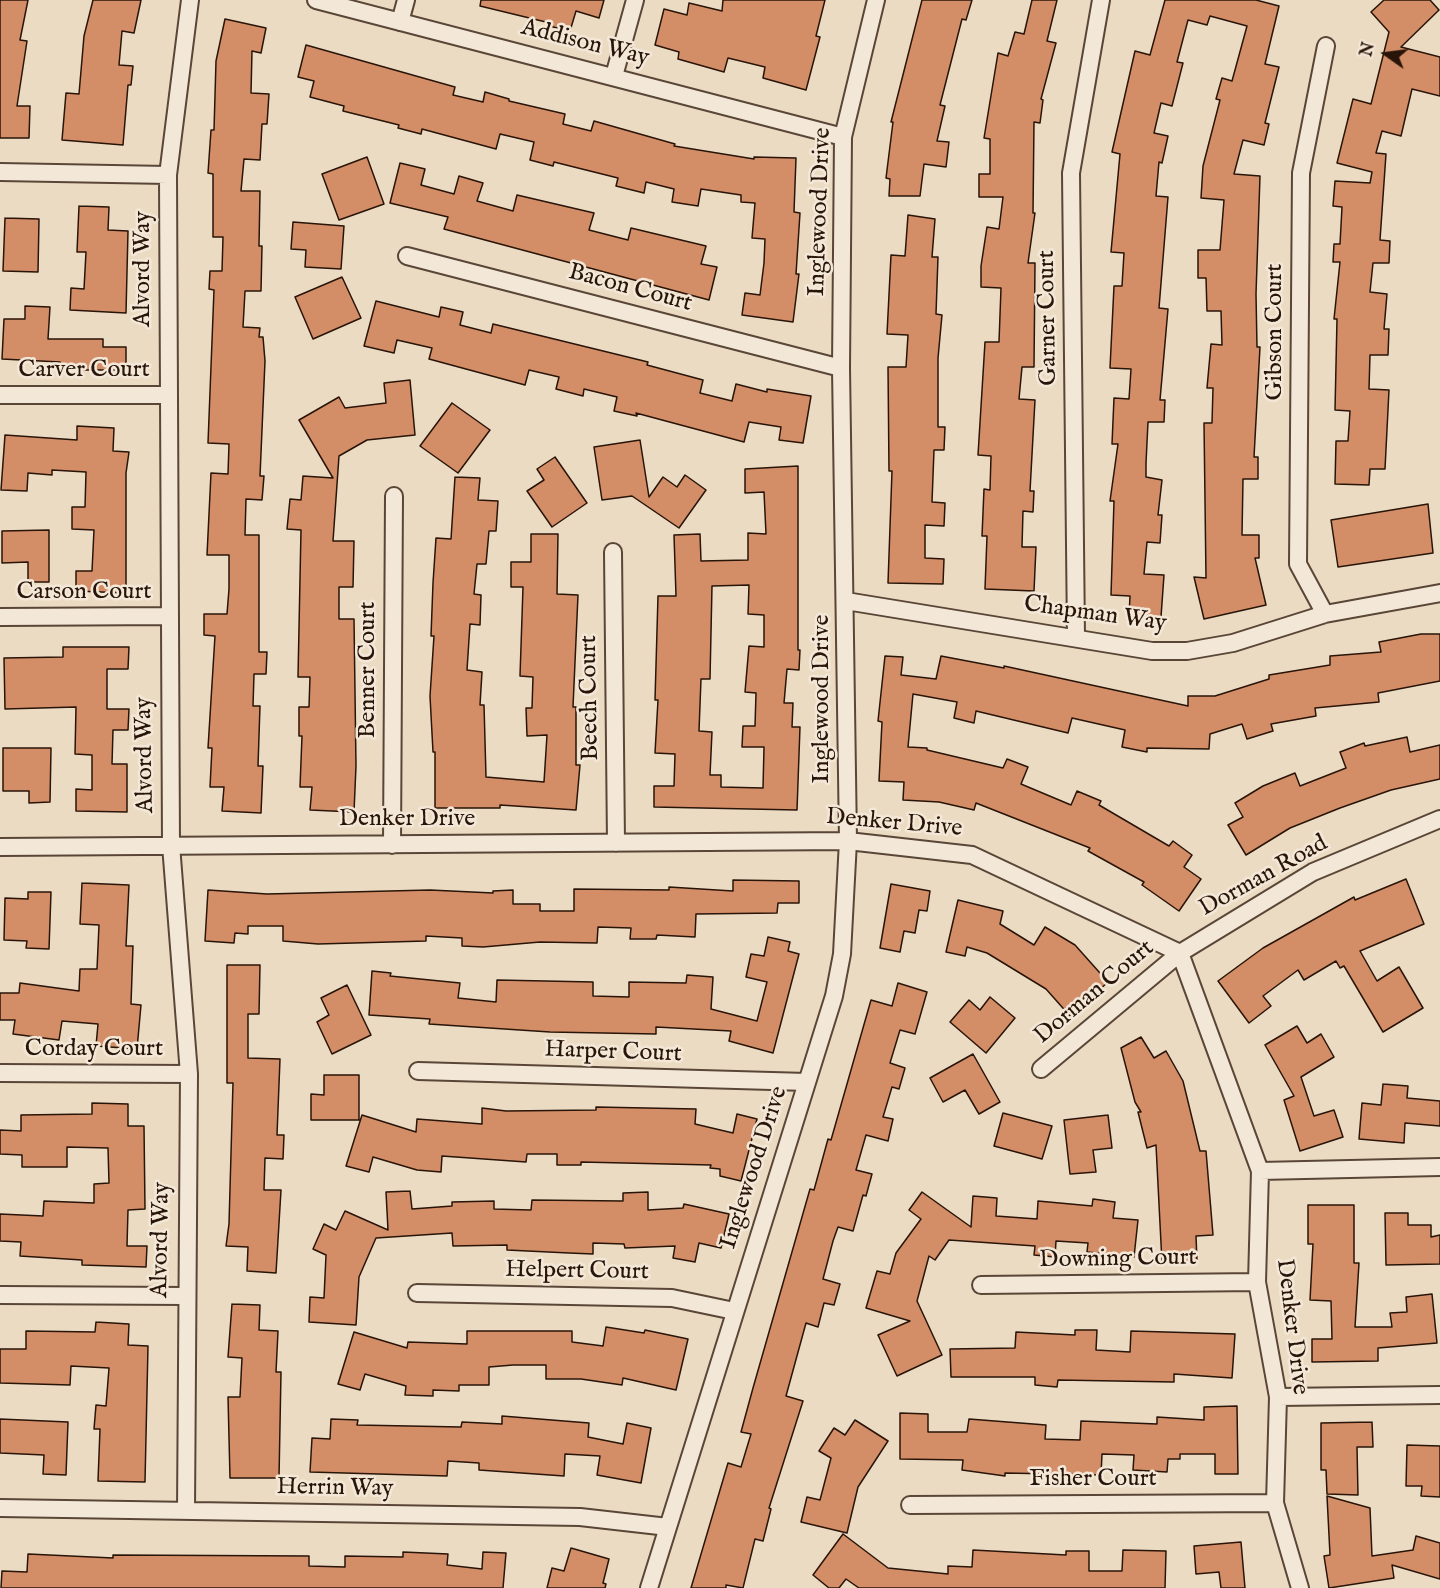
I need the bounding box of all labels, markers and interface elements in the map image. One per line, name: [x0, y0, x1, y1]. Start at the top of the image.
street label: Addison Way: [518, 14, 652, 74]
north arrow: [1356, 24, 1416, 84]
text: N: [1357, 41, 1380, 59]
street label: Inglewood Drive: [804, 127, 838, 297]
street label: Alvord Way: [130, 211, 158, 327]
street label: Garner Court: [1033, 250, 1065, 386]
street label: Bacon Court: [565, 259, 695, 319]
street label: Gibson Court: [1262, 263, 1290, 401]
street label: Carver Court: [18, 357, 150, 385]
street label: Carson Court: [16, 579, 152, 607]
street label: Chapman Way: [1022, 591, 1168, 639]
street label: Benner Court: [355, 601, 383, 739]
street label: Inglewood Drive: [809, 614, 837, 784]
street label: Beech Court: [576, 635, 606, 761]
street label: Alvord Way: [131, 697, 161, 813]
street label: Denker Drive: [825, 804, 963, 844]
street label: Denker Drive: [339, 806, 475, 834]
street label: Dorman Road: [1195, 830, 1333, 924]
street label: Dorman Court: [1029, 935, 1161, 1051]
street label: Corday Court: [25, 1036, 163, 1064]
street label: Harper Court: [544, 1036, 682, 1070]
street label: Inglewood Drive: [715, 1083, 795, 1253]
street label: Alvord Way: [147, 1182, 177, 1298]
street label: Downing Court: [1039, 1244, 1197, 1276]
street label: Helpert Court: [505, 1256, 649, 1288]
street label: Denker Drive: [1268, 1257, 1314, 1397]
street label: Fisher Court: [1029, 1466, 1157, 1494]
street label: Herrin Way: [276, 1474, 394, 1504]

